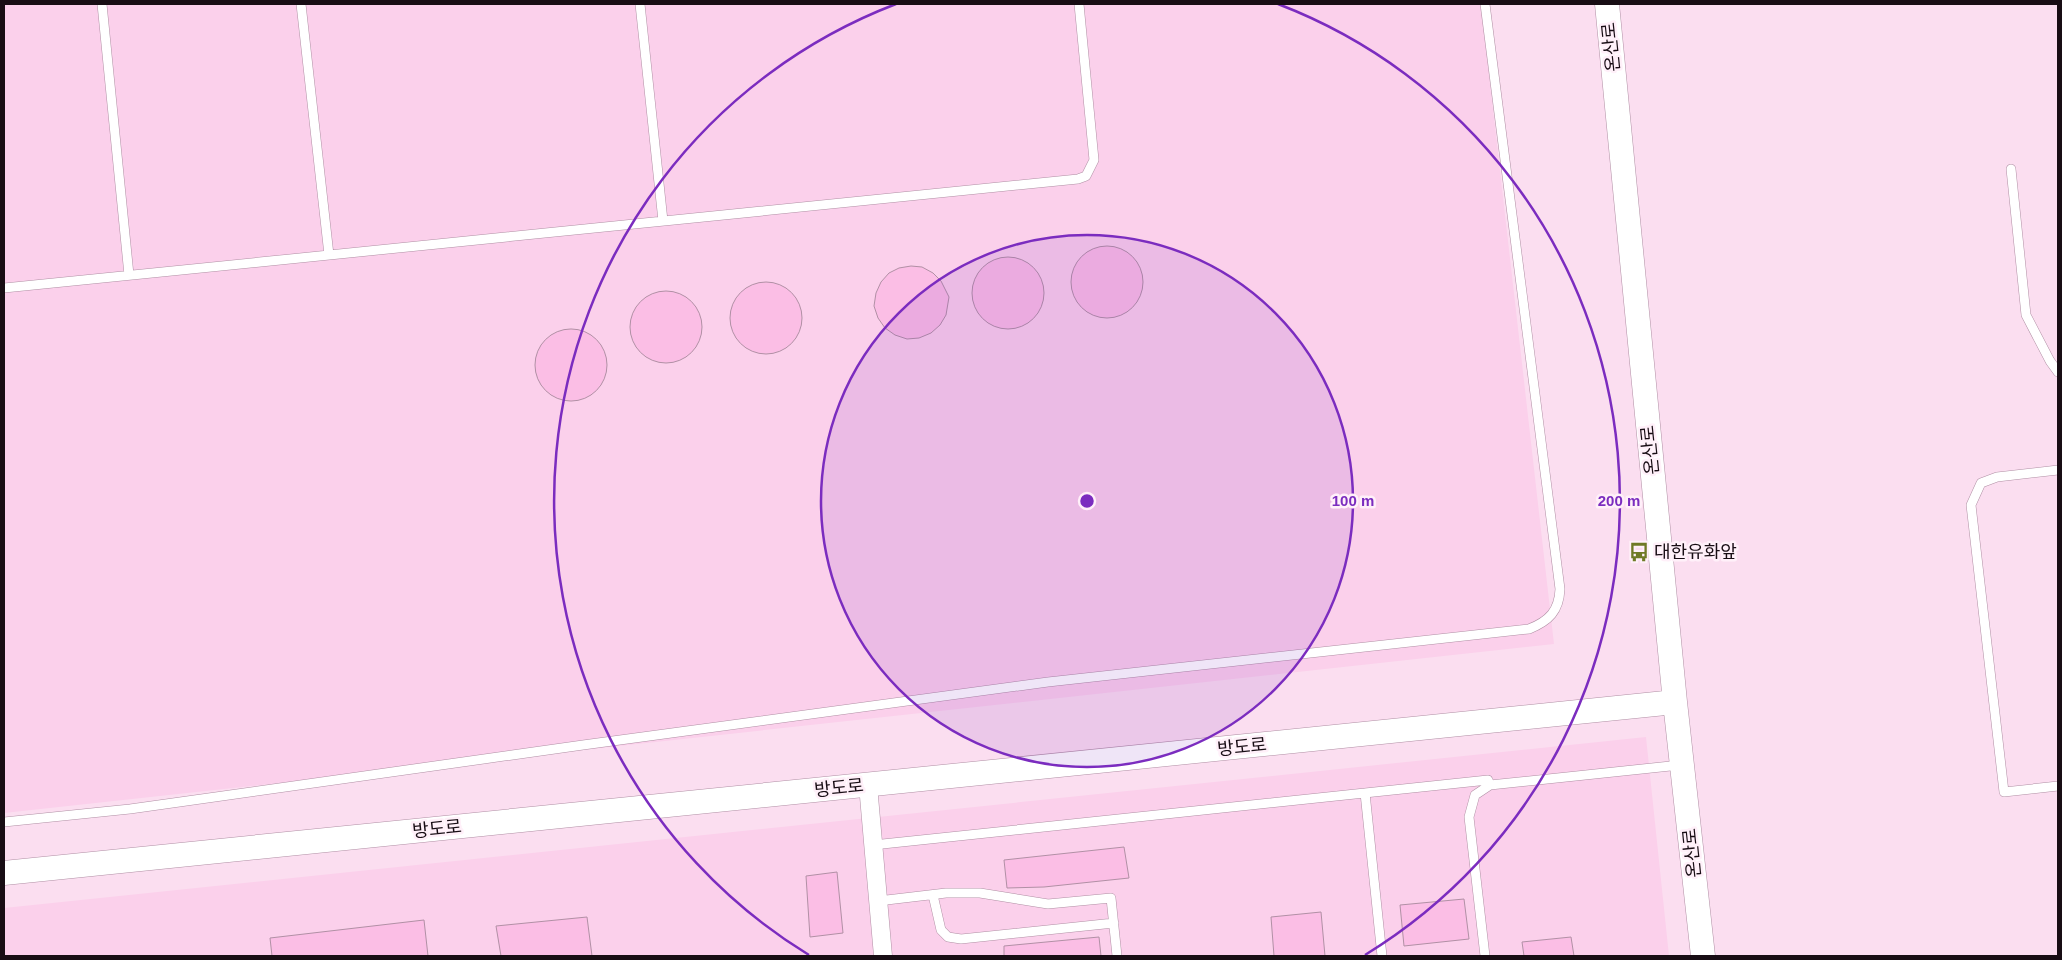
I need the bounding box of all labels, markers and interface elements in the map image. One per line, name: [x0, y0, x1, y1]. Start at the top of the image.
street label: 온산로: [1598, 21, 1624, 73]
street label: 온산로: [1637, 424, 1663, 476]
centre of rings: [1078, 492, 1096, 510]
text: 100 m: [1332, 492, 1374, 509]
text: 200 m: [1598, 492, 1640, 509]
bus stop icon: 대한유화앞: [1628, 541, 1650, 563]
place label: 대한유화앞: [1654, 542, 1737, 562]
street label: 방도로: [1216, 734, 1268, 760]
street label: 방도로: [813, 775, 865, 801]
street label: 방도로: [411, 816, 463, 842]
street label: 온산로: [1679, 827, 1705, 879]

